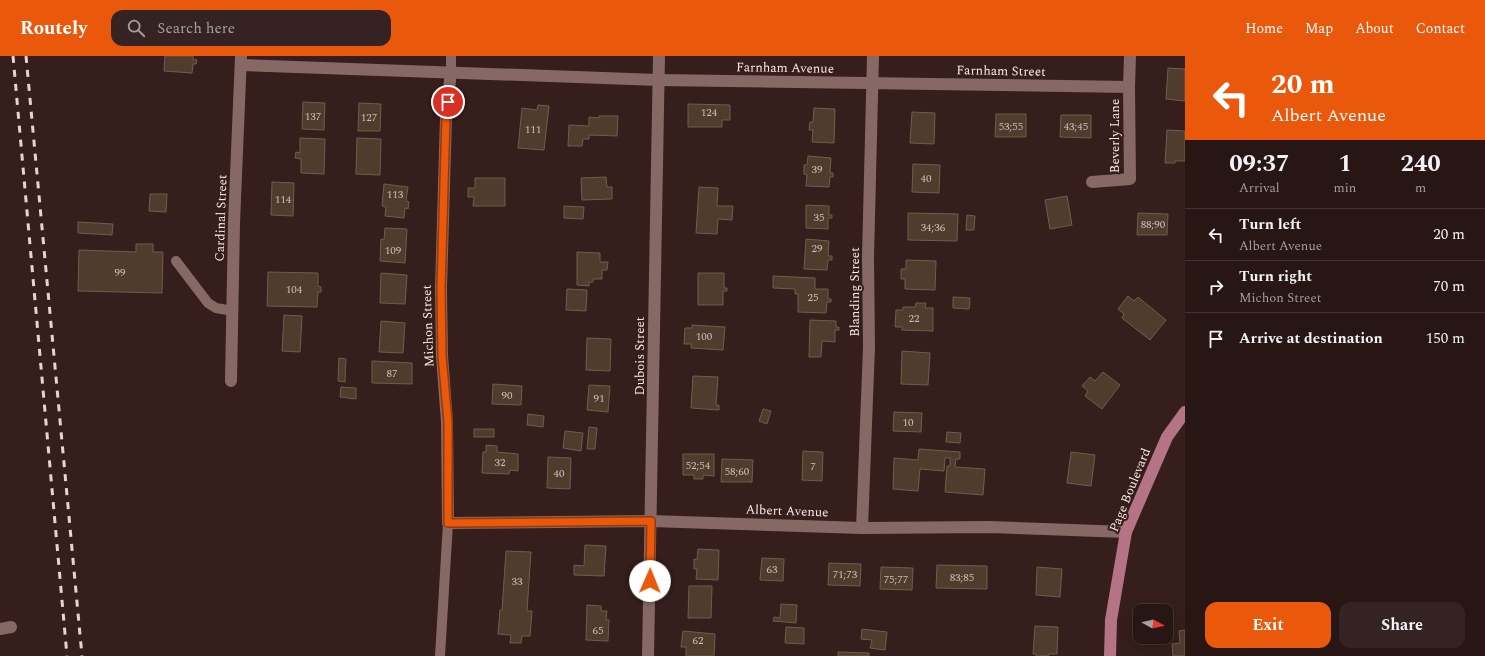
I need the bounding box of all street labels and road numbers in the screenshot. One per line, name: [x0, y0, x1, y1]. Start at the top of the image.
street label: Farnham Avenue: [736, 57, 834, 79]
street label: Farnham Street: [956, 60, 1046, 82]
street label: Beverly Lane: [1105, 99, 1125, 173]
street label: Cardinal Street: [209, 174, 233, 262]
street label: Blanding Street: [845, 247, 865, 337]
street label: Michon Street: [417, 284, 439, 367]
street label: Dubois Street: [630, 316, 650, 395]
street label: Page Boulevard: [1104, 445, 1156, 535]
street label: Albert Avenue: [745, 500, 829, 522]

